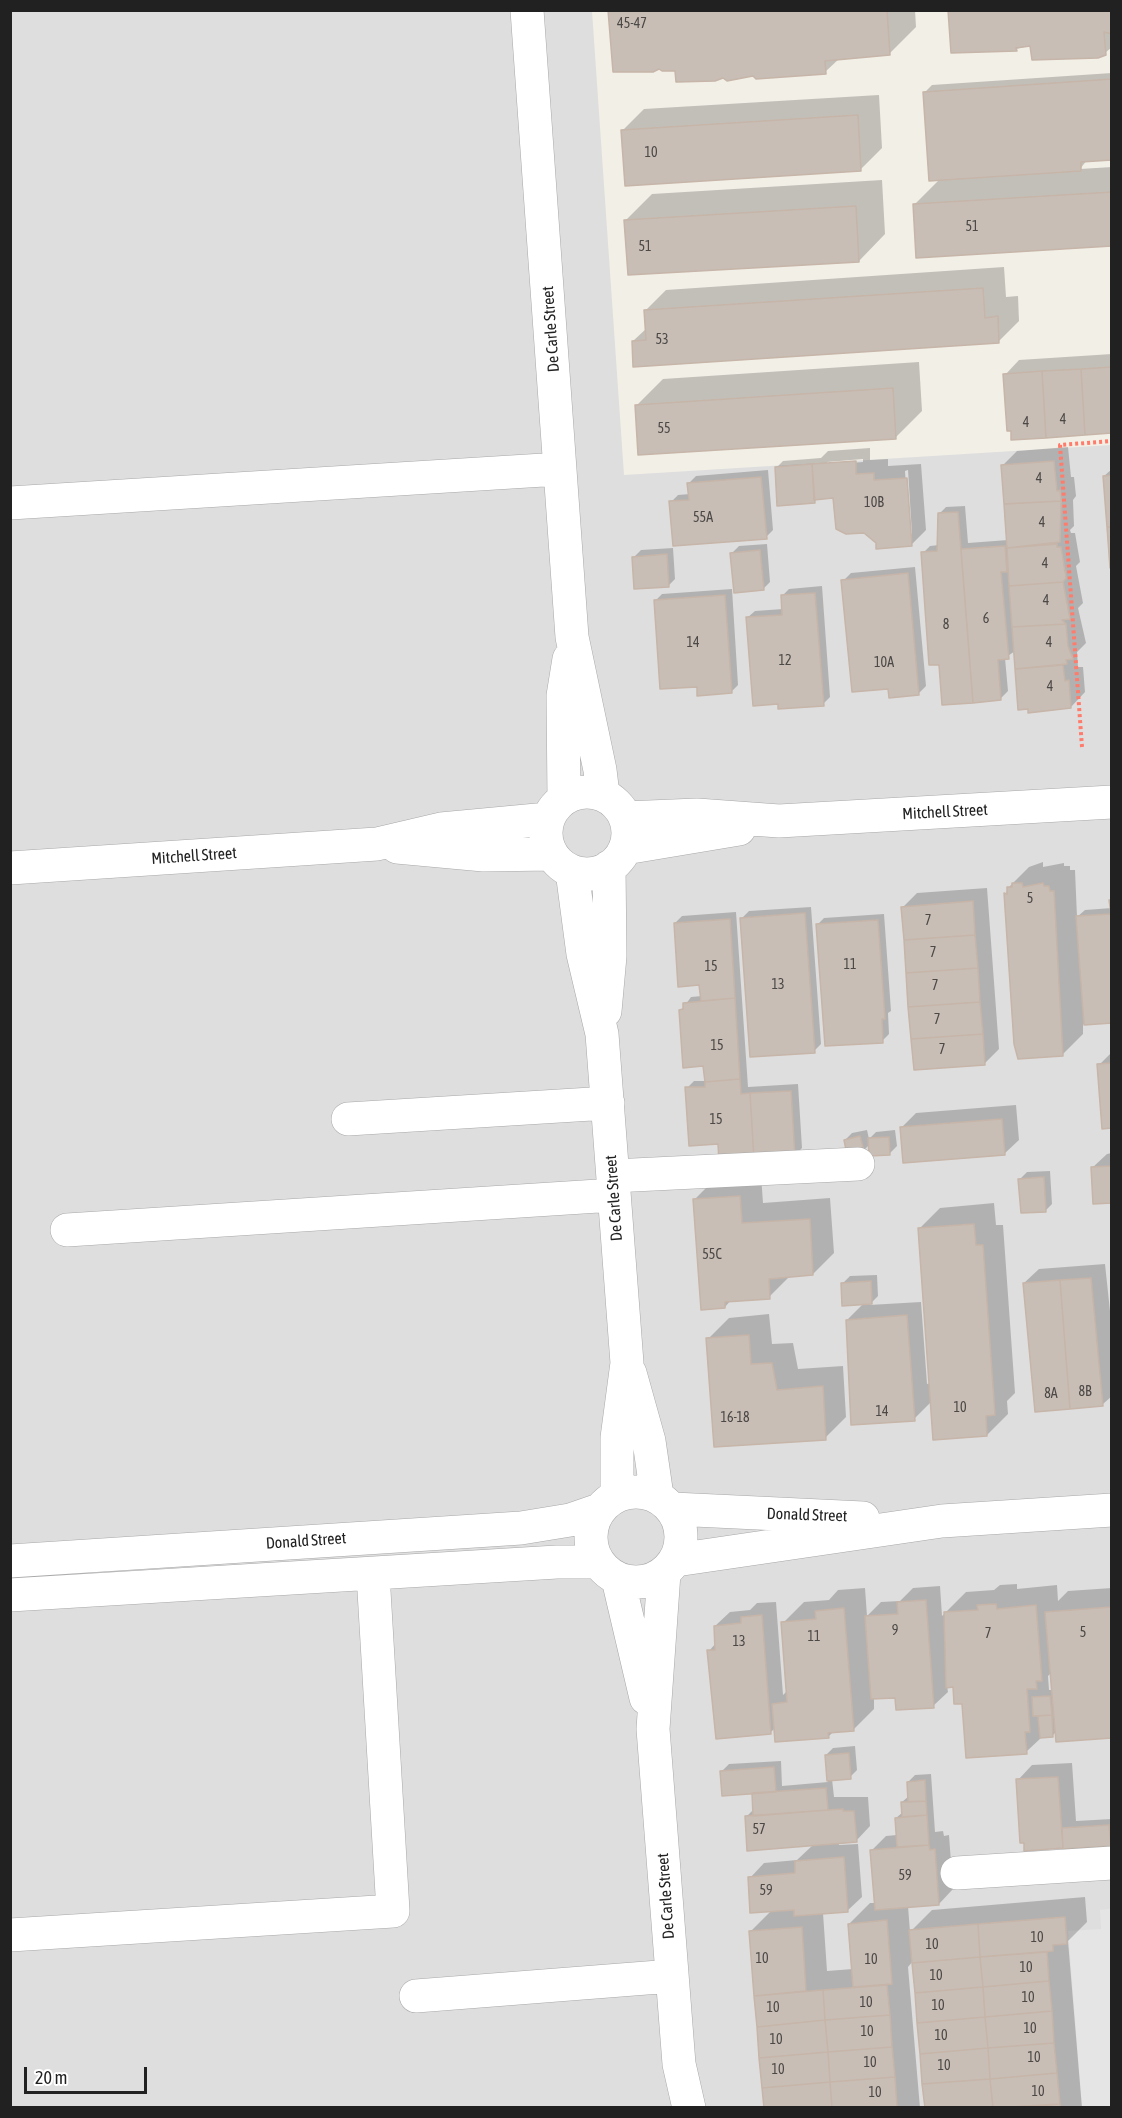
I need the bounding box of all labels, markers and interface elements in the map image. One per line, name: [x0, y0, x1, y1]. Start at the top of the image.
house number: 45-47: [617, 16, 647, 32]
house number: 10: [644, 145, 658, 161]
house number: 51: [965, 219, 979, 235]
house number: 51: [638, 239, 652, 255]
street label: De Carle Street: [538, 285, 564, 373]
house number: 53: [655, 332, 669, 348]
house number: 4: [1060, 412, 1066, 428]
house number: 4: [1023, 415, 1029, 431]
house number: 55: [657, 421, 671, 437]
house number: 4: [1036, 471, 1042, 487]
house number: 10B: [864, 495, 884, 511]
house number: 55A: [693, 510, 713, 526]
house number: 4: [1039, 515, 1045, 531]
house number: 4: [1042, 556, 1048, 572]
house number: 4: [1043, 593, 1049, 609]
house number: 6: [983, 611, 989, 627]
house number: 8: [943, 617, 949, 633]
house number: 14: [686, 635, 700, 651]
house number: 4: [1046, 635, 1052, 651]
house number: 12: [778, 653, 792, 669]
house number: 10A: [874, 655, 894, 671]
house number: 4: [1047, 679, 1053, 695]
street label: Mitchell Street: [902, 800, 988, 824]
street label: Mitchell Street: [151, 843, 237, 869]
house number: 5: [1027, 891, 1033, 907]
house number: 7: [925, 913, 931, 929]
house number: 7: [930, 945, 936, 961]
house number: 11: [843, 957, 857, 973]
house number: 15: [704, 959, 718, 975]
house number: 13: [771, 977, 785, 993]
house number: 7: [932, 978, 938, 994]
house number: 7: [934, 1012, 940, 1028]
house number: 15: [710, 1038, 724, 1054]
house number: 7: [939, 1042, 945, 1058]
house number: 15: [709, 1112, 723, 1128]
street label: De Carle Street: [601, 1154, 627, 1242]
house number: 55C: [702, 1247, 722, 1263]
house number: 8B: [1078, 1384, 1092, 1400]
house number: 8A: [1044, 1386, 1058, 1402]
house number: 10: [953, 1400, 967, 1416]
house number: 14: [875, 1404, 889, 1420]
house number: 16-18: [720, 1410, 750, 1426]
street label: Donald Street: [766, 1504, 848, 1526]
street label: Donald Street: [265, 1529, 347, 1553]
house number: 9: [892, 1623, 898, 1639]
house number: 5: [1080, 1625, 1086, 1641]
house number: 7: [985, 1626, 991, 1642]
house number: 11: [807, 1629, 821, 1645]
house number: 13: [732, 1634, 746, 1650]
house number: 57: [752, 1822, 766, 1838]
street label: De Carle Street: [653, 1852, 679, 1940]
house number: 59: [898, 1868, 912, 1884]
house number: 59: [759, 1883, 773, 1899]
house number: 10: [1030, 1930, 1044, 1946]
house number: 10: [925, 1937, 939, 1953]
house number: 10: [755, 1951, 769, 1967]
house number: 10: [864, 1952, 878, 1968]
house number: 10: [1019, 1960, 1033, 1976]
house number: 10: [929, 1968, 943, 1984]
house number: 10: [1021, 1990, 1035, 2006]
house number: 10: [859, 1995, 873, 2011]
house number: 10: [931, 1998, 945, 2014]
house number: 10: [766, 2000, 780, 2016]
house number: 10: [1023, 2021, 1037, 2037]
house number: 10: [860, 2024, 874, 2040]
house number: 10: [934, 2028, 948, 2044]
house number: 10: [769, 2032, 783, 2048]
house number: 10: [1027, 2050, 1041, 2066]
scale bar: [27, 2055, 150, 2093]
house number: 10: [863, 2055, 877, 2071]
house number: 10: [937, 2058, 951, 2074]
house number: 10: [771, 2062, 785, 2078]
text: 20 m: [35, 2067, 67, 2088]
house number: 10: [1031, 2084, 1045, 2100]
house number: 10: [868, 2085, 882, 2101]

